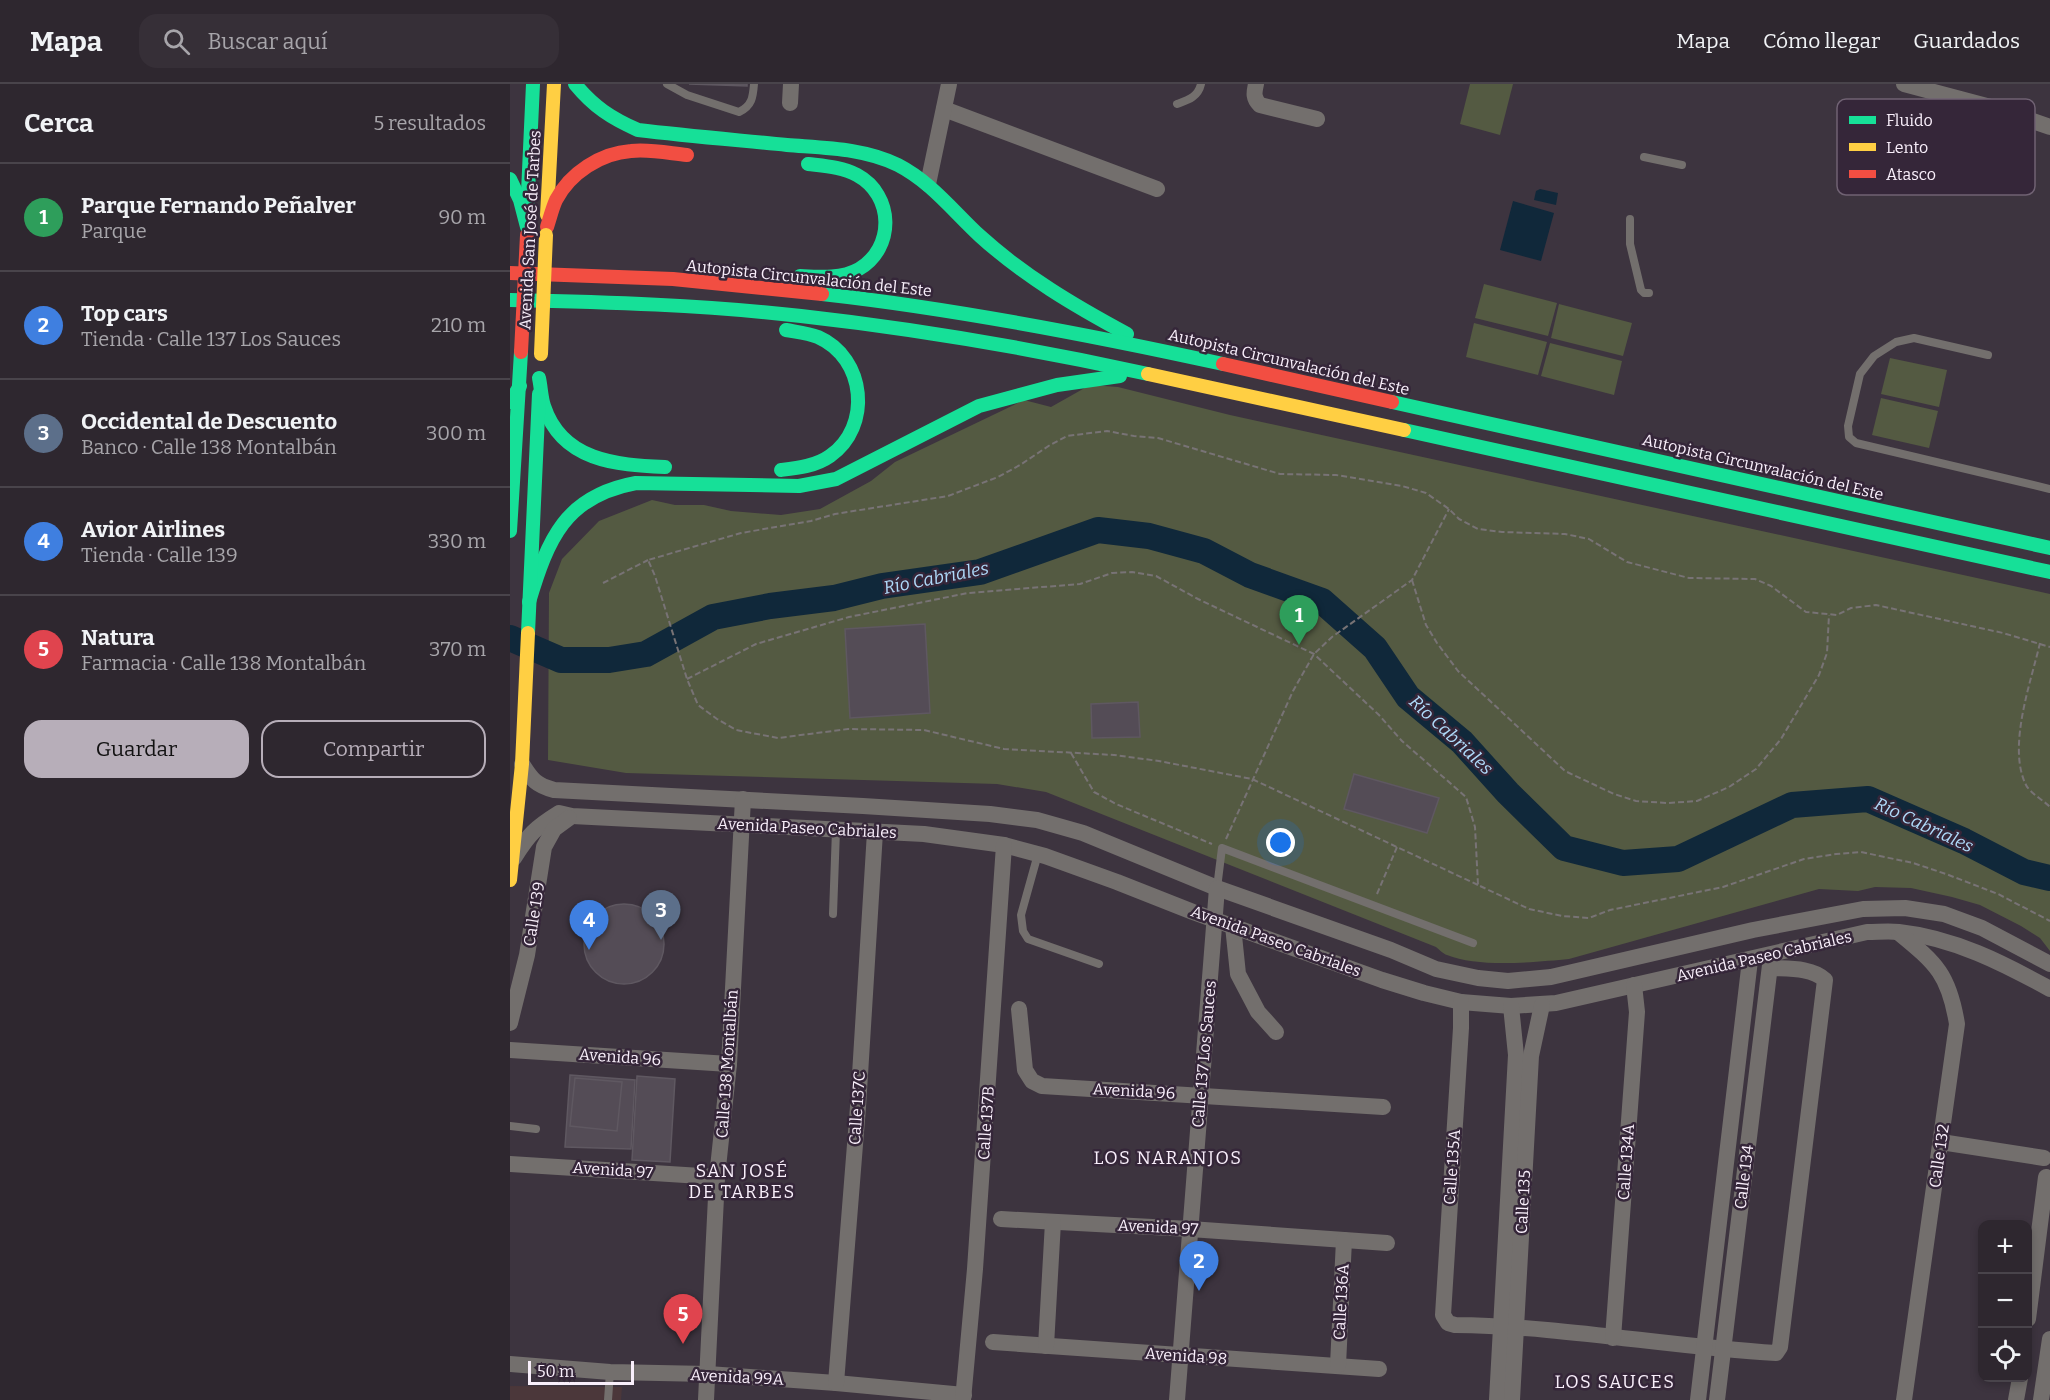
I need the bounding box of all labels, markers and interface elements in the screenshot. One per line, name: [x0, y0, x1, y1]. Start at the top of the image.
search box: [139, 14, 559, 68]
text: Mapa: [30, 25, 103, 58]
icon: search: [160, 25, 193, 58]
text: Buscar aquí: [208, 28, 327, 55]
text: Mapa: [1676, 28, 1730, 54]
text: Cómo llegar: [1763, 28, 1880, 54]
text: Guardados: [1913, 28, 2020, 54]
legend: [1837, 99, 2035, 195]
text: Cerca: [24, 108, 94, 139]
text: 5 resultados: [373, 111, 486, 135]
text: Fluido: [1886, 111, 1933, 130]
street label: Avenida San José de Tarbes: [515, 130, 545, 330]
text: Lento: [1886, 138, 1928, 157]
text: Atasco: [1886, 165, 1936, 184]
text: Parque Fernando Peñalver: [81, 192, 356, 219]
text: 1: [39, 205, 48, 229]
text: 90 m: [438, 205, 486, 229]
text: Parque: [81, 219, 147, 243]
street label: Autopista Circunvalación del Este: [685, 256, 933, 300]
text: Top cars: [81, 300, 168, 327]
text: 2: [38, 313, 49, 337]
text: 210 m: [431, 313, 486, 337]
street label: Autopista Circunvalación del Este: [1167, 325, 1411, 399]
text: Tienda · Calle 137 Los Sauces: [81, 327, 341, 351]
text: Occidental de Descuento: [81, 408, 337, 435]
text: 3: [38, 421, 49, 445]
text: 300 m: [426, 421, 486, 445]
street label: Autopista Circunvalación del Este: [1641, 430, 1885, 504]
text: Banco · Calle 138 Montalbán: [81, 435, 337, 459]
text: Avior Airlines: [81, 516, 225, 543]
text: 4: [37, 529, 50, 553]
text: 330 m: [428, 529, 486, 553]
text: Tienda · Calle 139: [81, 543, 238, 567]
water label: Río Cabriales: [882, 557, 991, 599]
pin: 1: [1280, 596, 1318, 645]
text: Natura: [81, 624, 155, 651]
text: 5: [38, 637, 49, 661]
text: 370 m: [429, 637, 486, 661]
text: Farmacia · Calle 138 Montalbán: [81, 651, 366, 675]
water label: Río Cabriales: [1404, 691, 1498, 780]
button: Guardar: [24, 720, 249, 778]
button: Compartir: [261, 720, 486, 778]
water label: Río Cabriales: [1871, 792, 1977, 858]
street label: Avenida Paseo Cabriales: [717, 814, 897, 842]
your location: [1266, 828, 1295, 857]
street label: Calle 139: [520, 880, 548, 948]
pin: 3: [642, 890, 680, 940]
pin: 4: [570, 900, 608, 950]
street label: Avenida Paseo Cabriales: [1188, 901, 1364, 981]
street label: Avenida Paseo Cabriales: [1674, 927, 1854, 985]
street label: Calle 137 Los Sauces: [1188, 980, 1220, 1128]
street label: Calle 138 Montalbán: [712, 989, 742, 1139]
street label: Avenida 96: [578, 1045, 662, 1069]
street label: Calle 137C: [845, 1070, 869, 1146]
street label: Avenida 96: [1092, 1079, 1176, 1103]
street label: Calle 137B: [974, 1085, 998, 1161]
street label: Calle 134A: [1614, 1123, 1638, 1201]
street label: Calle 132: [1925, 1123, 1953, 1189]
street label: Calle 135A: [1440, 1128, 1464, 1205]
street label: Calle 134: [1731, 1143, 1757, 1210]
district label: LOS NARANJOS: [1094, 1147, 1242, 1169]
street label: Avenida 97: [572, 1158, 654, 1182]
district label: SAN JOSÉ DE TARBES: [688, 1159, 796, 1203]
street label: Calle 135: [1512, 1170, 1534, 1234]
street label: Avenida 97: [1117, 1215, 1199, 1239]
map controls: [1978, 1220, 2032, 1382]
button: +: [1978, 1220, 2032, 1274]
pin: 2: [1180, 1242, 1218, 1291]
street label: Calle 136A: [1330, 1263, 1353, 1341]
button: −: [1978, 1274, 2032, 1328]
pin: 5: [664, 1294, 702, 1344]
button: locate: [1978, 1328, 2032, 1382]
street label: Avenida 98: [1144, 1344, 1228, 1368]
scale bar: [528, 1358, 634, 1386]
text: 50 m: [537, 1362, 574, 1381]
street label: Avenida 99A: [690, 1365, 785, 1389]
district label: LOS SAUCES: [1555, 1371, 1675, 1393]

